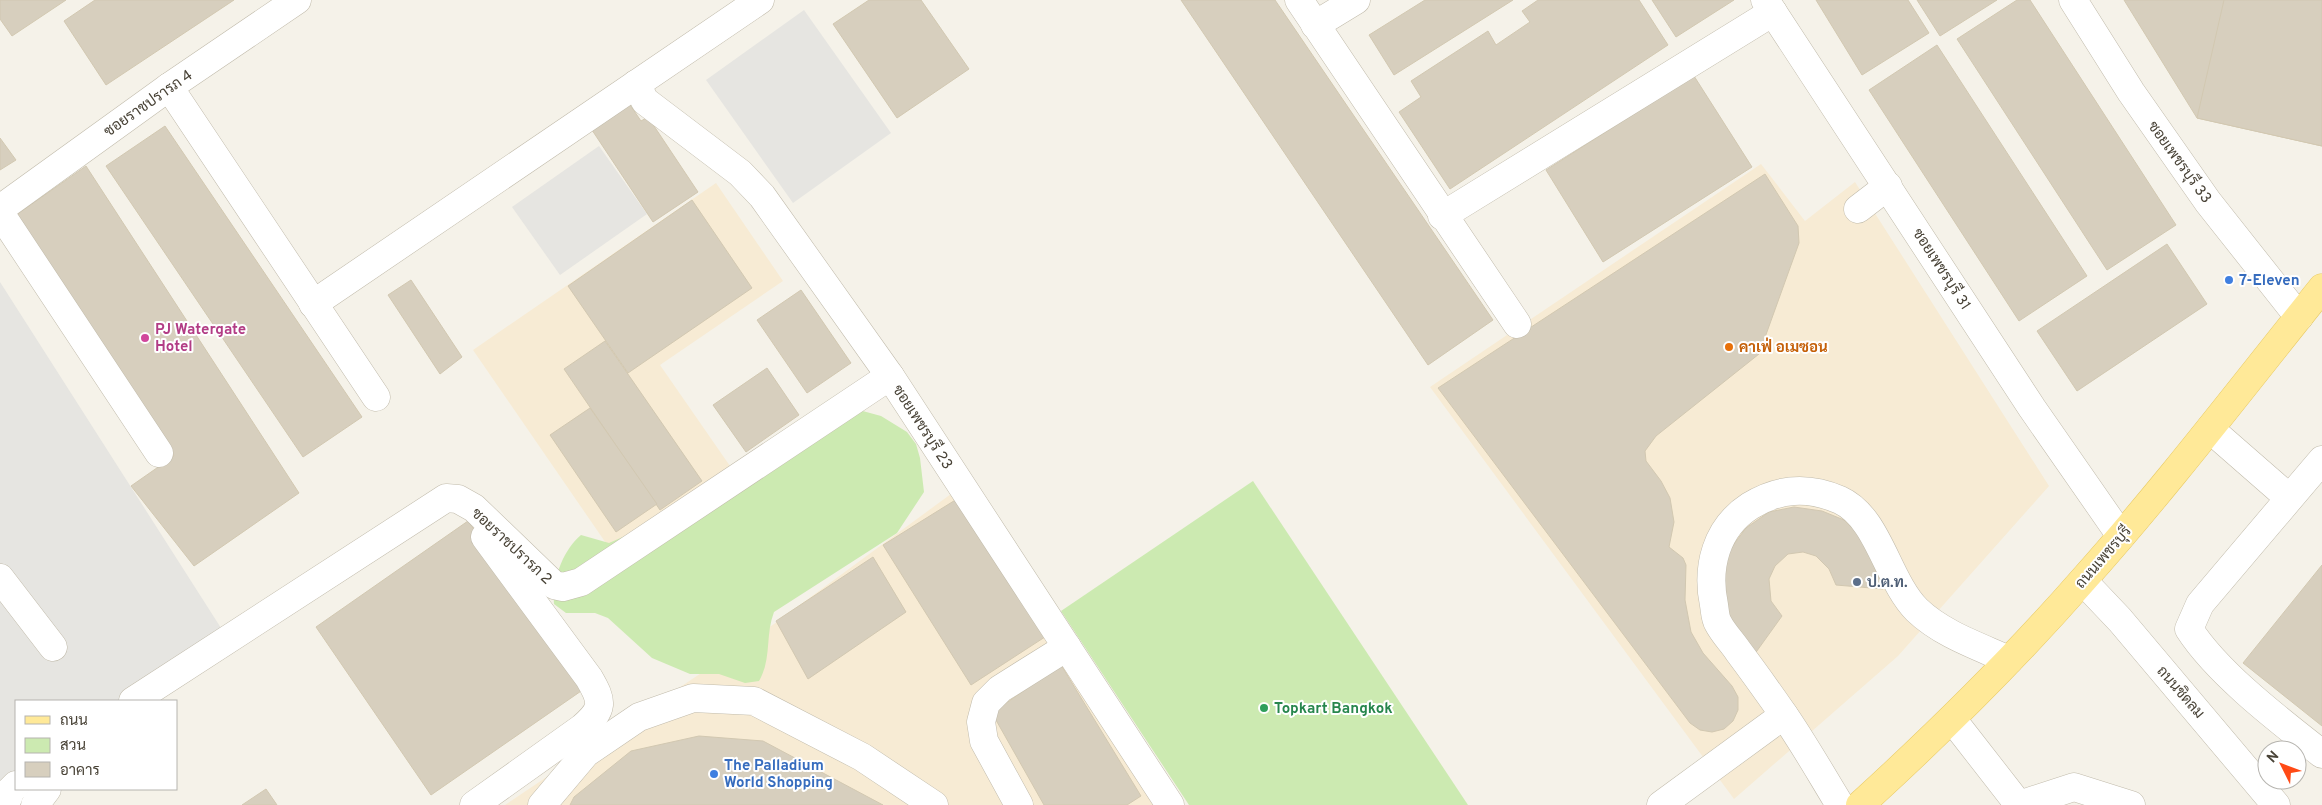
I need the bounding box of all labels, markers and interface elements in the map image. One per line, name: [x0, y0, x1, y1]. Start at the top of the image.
street label: ซอยราชปรารภ 4: [101, 67, 197, 142]
street label: ซอยเพชรบุรี 33: [2143, 117, 2217, 208]
street label: ซอยเพชรบุรี 31: [1907, 224, 1976, 314]
place label: 7-Eleven: [2239, 272, 2300, 291]
marker: 7-Eleven: [2223, 274, 2235, 286]
place label: PJ Watergate Hotel: [155, 321, 246, 357]
marker: PJ Watergate Hotel: [139, 332, 151, 344]
place label: คาเฟ่ อเมซอน: [1739, 337, 1828, 358]
marker: คาเฟ่ อเมซอน: [1723, 341, 1735, 353]
street label: ซอยเพชรบุรี 23: [887, 381, 958, 474]
street label: ซอยราชปรารภ 2: [467, 505, 555, 589]
street label: ถนนเพชรบุรี: [2070, 522, 2136, 593]
place label: ป.ต.ท.: [1867, 574, 1908, 593]
marker: ป.ต.ท.: [1851, 576, 1863, 588]
street label: ถนนชิดลม: [2152, 662, 2209, 723]
legend: [15, 700, 178, 790]
place label: Topkart Bangkok: [1274, 700, 1393, 719]
marker: Topkart Bangkok: [1258, 702, 1270, 714]
text: ถนน: [60, 712, 88, 731]
text: สวน: [60, 737, 86, 756]
north arrow: [2257, 740, 2307, 790]
text: N: [2264, 748, 2283, 767]
place label: The Palladium World Shopping: [724, 757, 833, 793]
text: อาคาร: [60, 762, 100, 781]
marker: The Palladium World Shopping: [708, 768, 720, 780]

